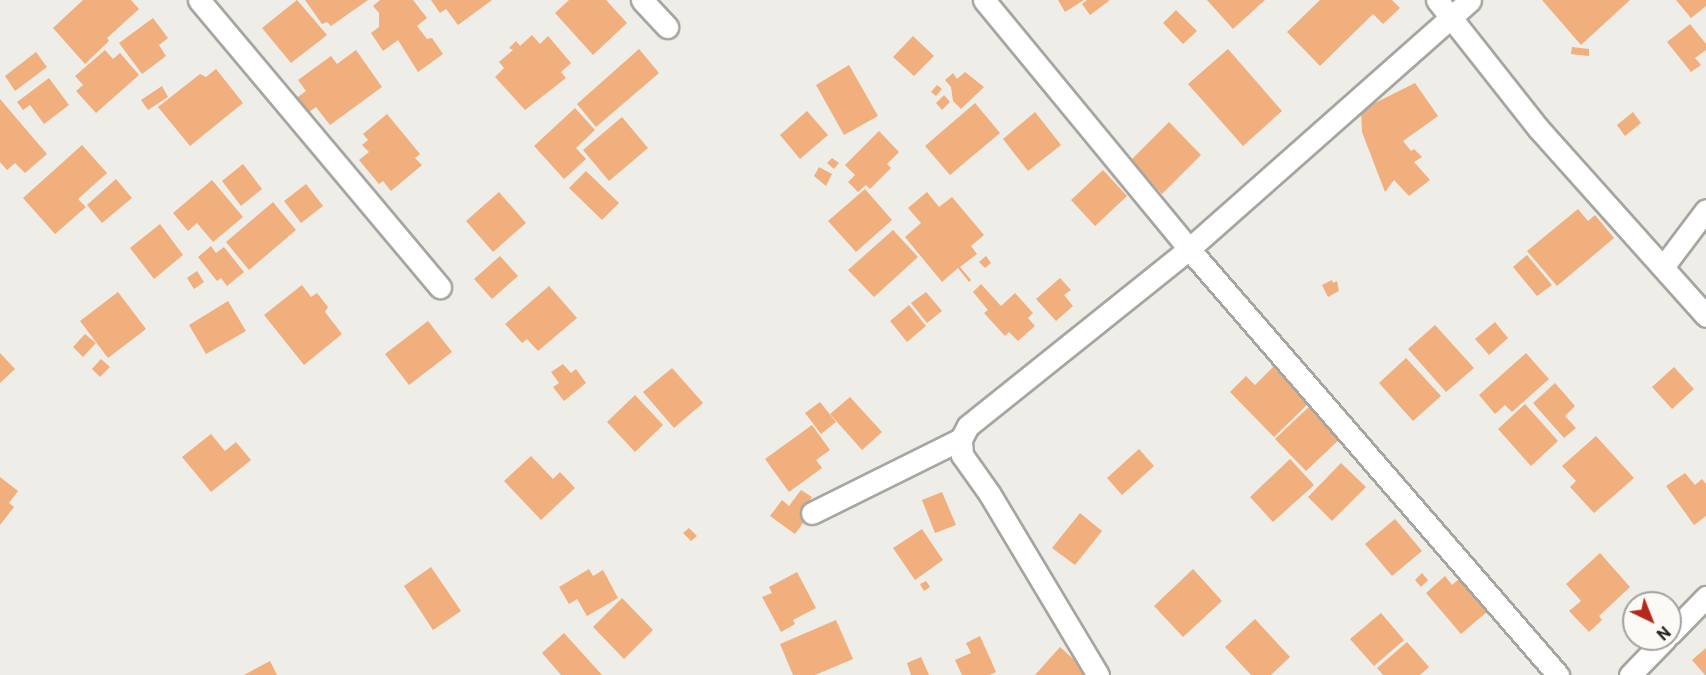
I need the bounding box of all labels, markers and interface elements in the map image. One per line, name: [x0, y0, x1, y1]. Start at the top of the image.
north arrow: [1622, 591, 1682, 651]
text: N: [1653, 622, 1674, 644]

